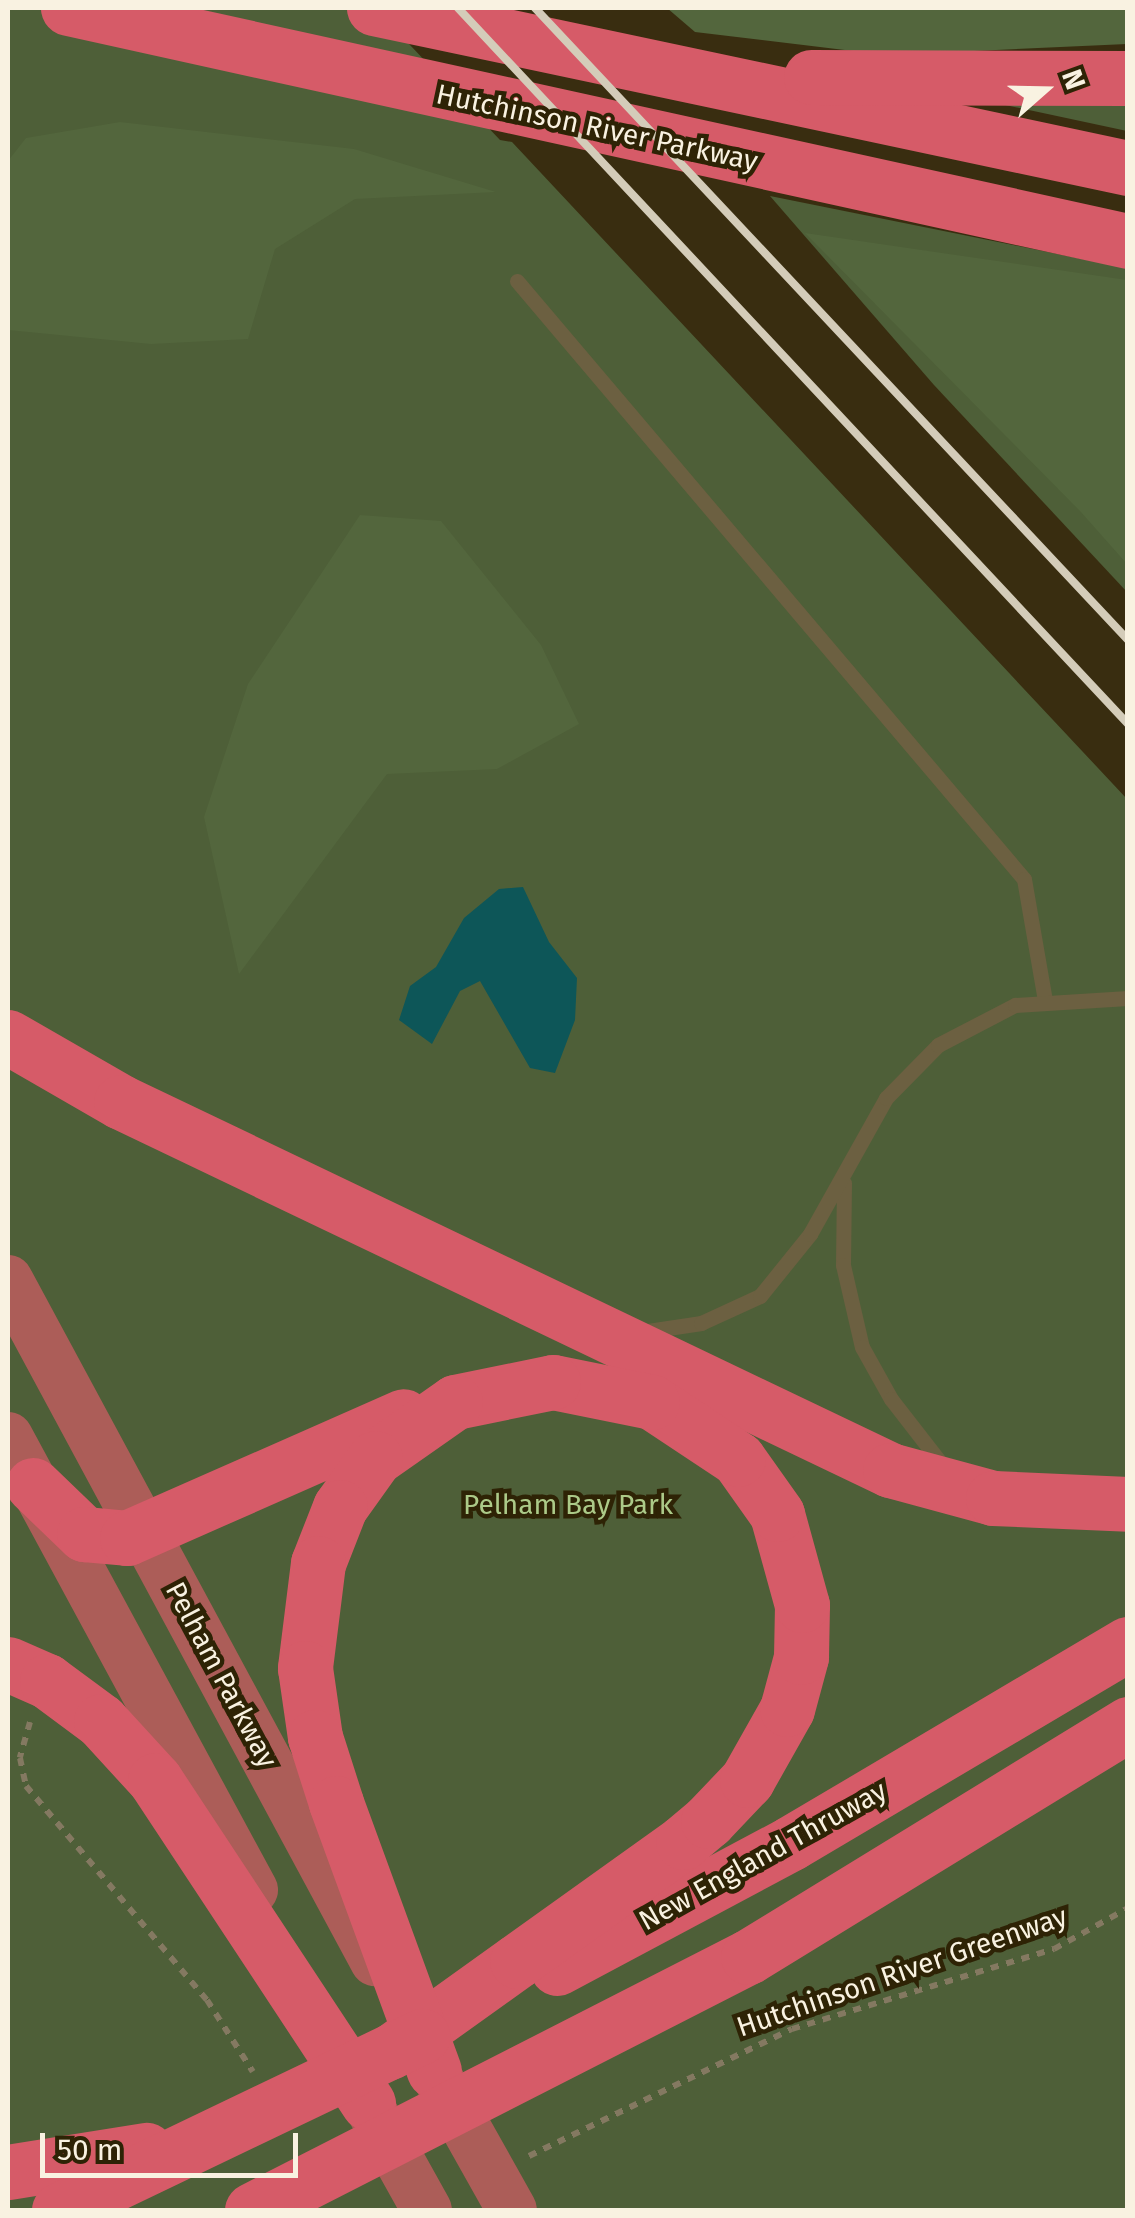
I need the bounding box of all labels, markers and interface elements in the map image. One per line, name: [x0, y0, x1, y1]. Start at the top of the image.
north arrow: [995, 40, 1095, 140]
text: N: [1055, 65, 1092, 94]
street label: Hutchinson River Parkway: [433, 77, 761, 179]
park label: Pelham Bay Park: [463, 1488, 673, 1522]
street label: Pelham Parkway: [158, 1576, 284, 1774]
street label: New England Thruway: [633, 1774, 893, 1938]
street label: Hutchinson River Greenway: [732, 1900, 1072, 2044]
scale bar: [45, 2113, 302, 2175]
text: 50 m: [57, 2132, 122, 2168]

